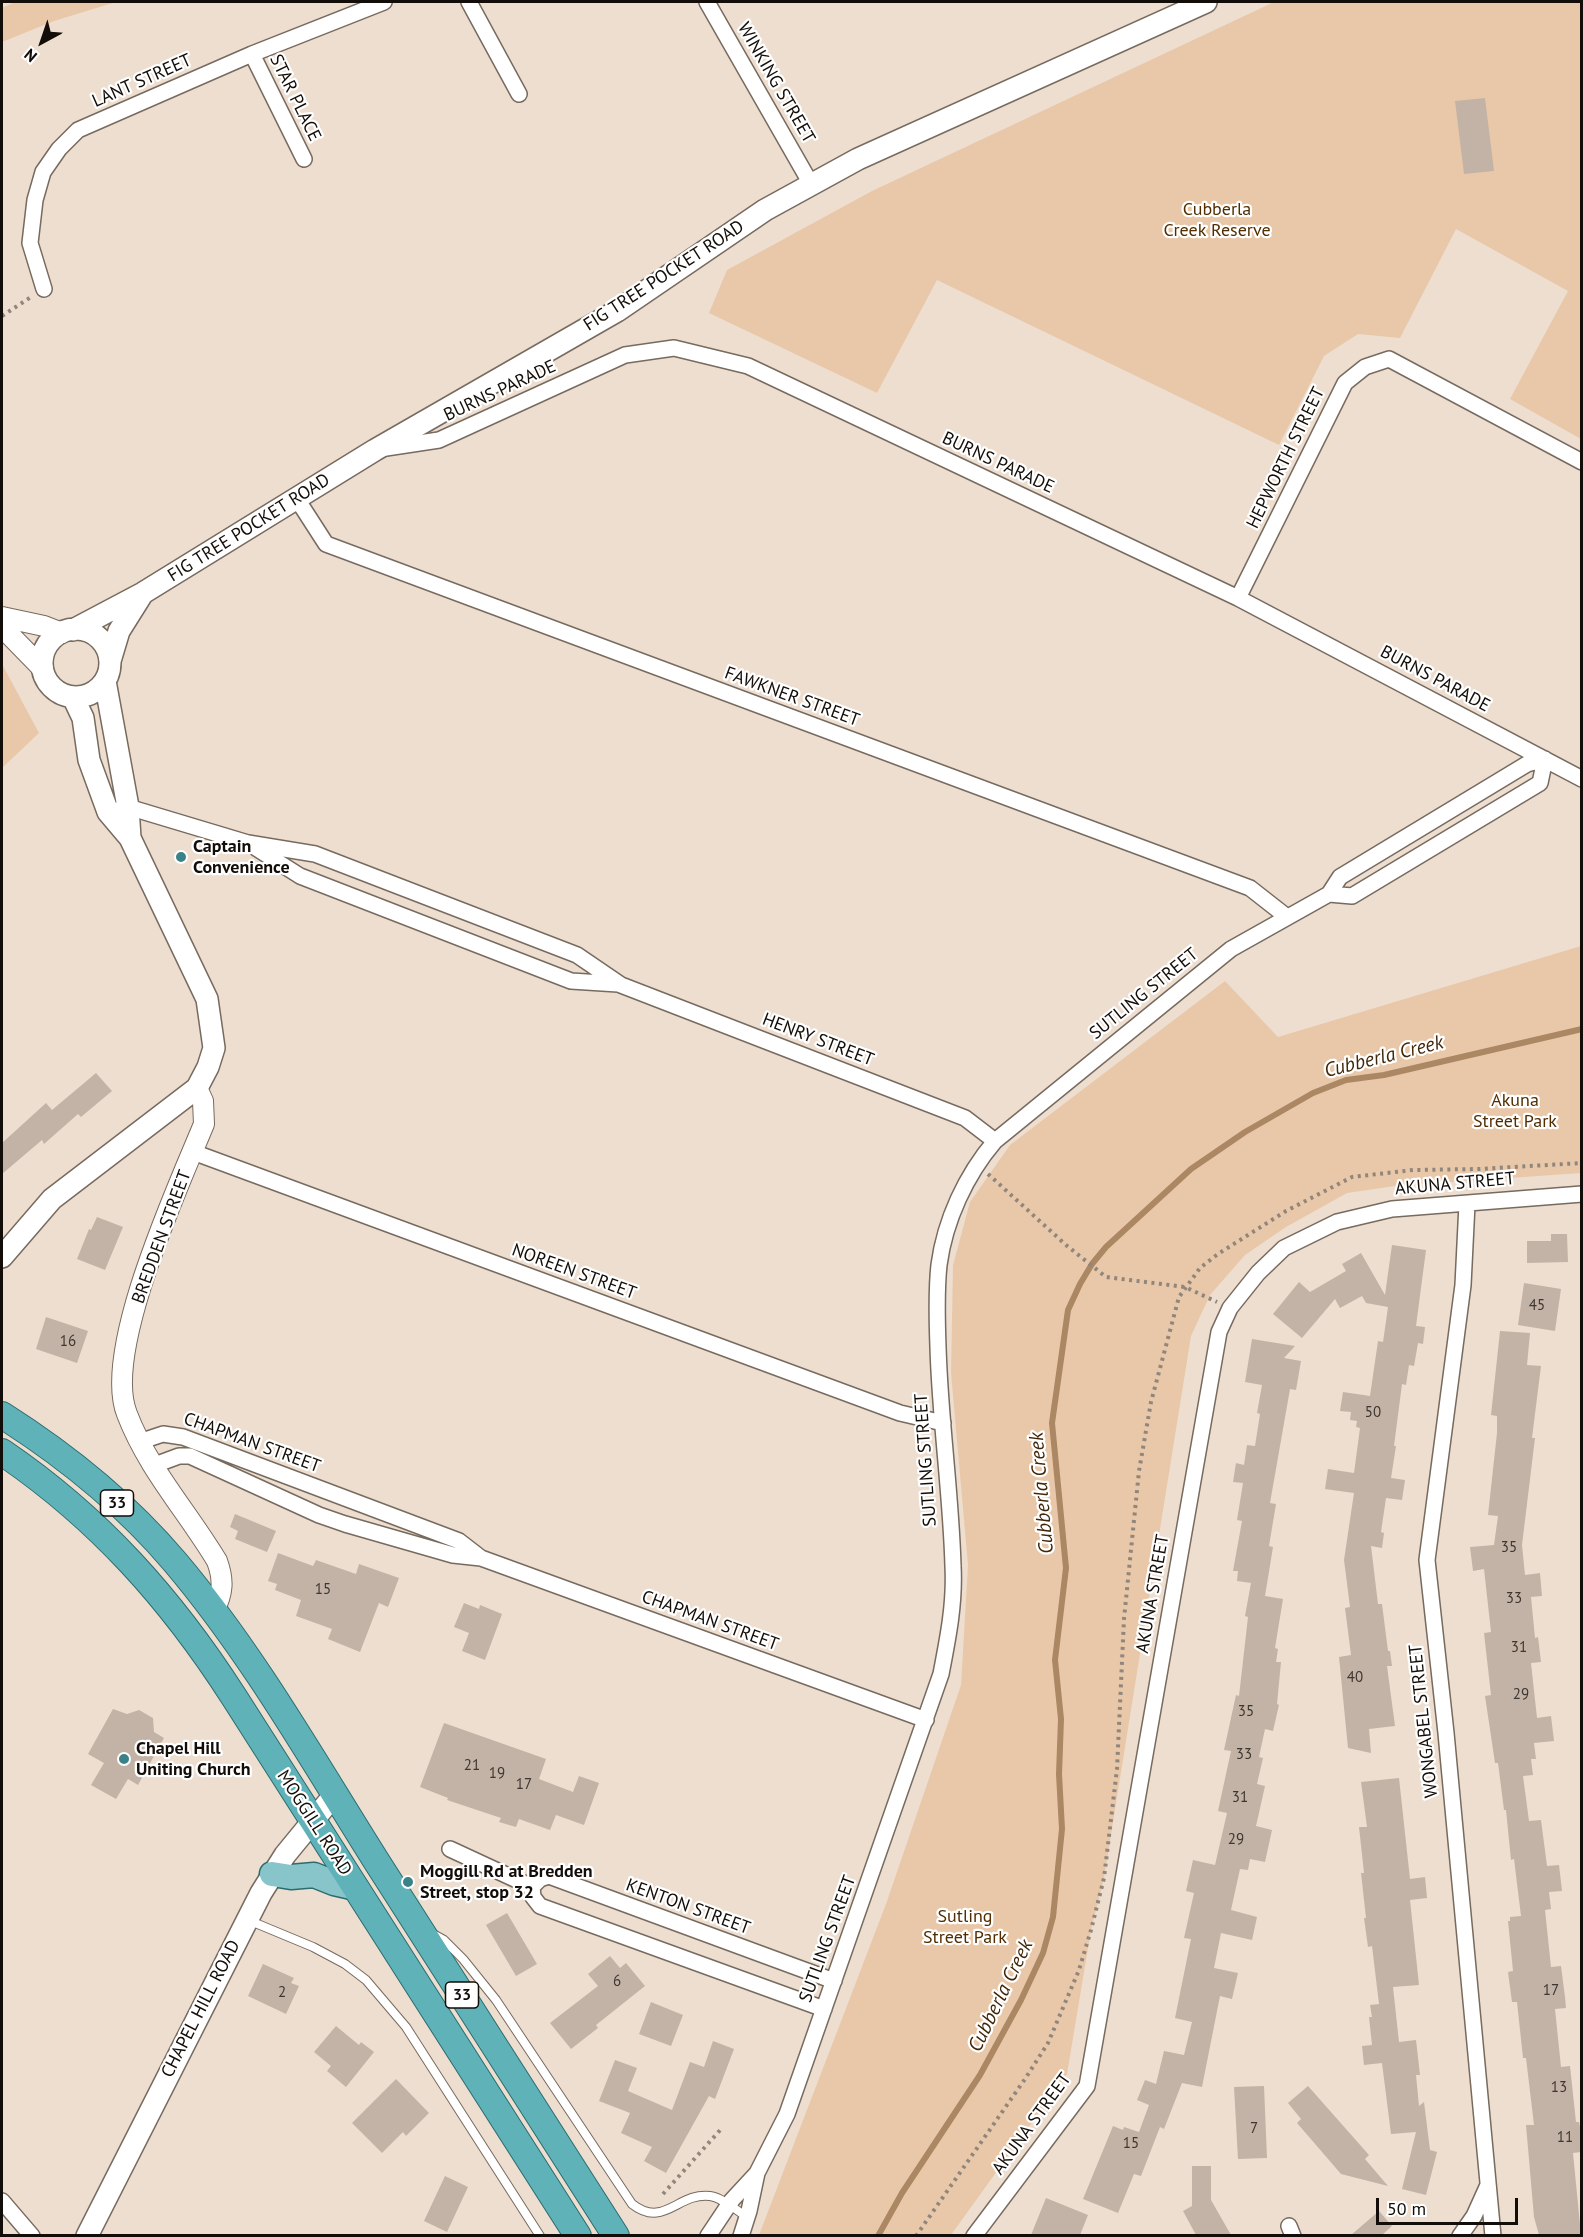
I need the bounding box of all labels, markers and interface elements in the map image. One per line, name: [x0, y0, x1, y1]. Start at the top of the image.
north arrow: [12, 12, 72, 72]
street label: WINKING STREET: [733, 19, 819, 147]
text: N: [20, 45, 41, 67]
street label: LANT STREET: [89, 49, 195, 113]
street label: STAR PLACE: [265, 51, 325, 145]
park label: Cubberla Creek Reserve: [1163, 199, 1271, 242]
street label: FIG TREE POCKET ROAD: [580, 216, 748, 336]
street label: BURNS PARADE: [441, 356, 559, 426]
street label: HEPWORTH STREET: [1242, 384, 1330, 532]
street label: BURNS PARADE: [939, 428, 1057, 498]
street label: FIG TREE POCKET ROAD: [164, 469, 334, 587]
street label: BURNS PARADE: [1376, 641, 1494, 717]
street label: FAWKNER STREET: [722, 663, 862, 731]
place label: Captain Convenience: [193, 836, 290, 878]
marker: Captain Convenience: [174, 850, 188, 864]
street label: SUTLING STREET: [1085, 944, 1203, 1044]
street label: HENRY STREET: [759, 1009, 877, 1071]
water label: Cubberla Creek: [1322, 1031, 1446, 1083]
park label: Akuna Street Park: [1473, 1090, 1557, 1132]
street label: BREDDEN STREET: [128, 1167, 196, 1307]
street label: AKUNA STREET: [1394, 1168, 1516, 1200]
street label: NOREEN STREET: [509, 1239, 639, 1305]
house number: 45: [1529, 1297, 1545, 1315]
house number: 16: [60, 1333, 76, 1351]
street label: SUTLING STREET: [911, 1393, 941, 1527]
house number: 50: [1365, 1404, 1381, 1422]
street label: CHAPMAN STREET: [181, 1408, 323, 1478]
water label: Cubberla Creek: [1025, 1431, 1059, 1555]
road number: 33: [100, 1490, 134, 1516]
street label: AKUNA STREET: [1132, 1533, 1174, 1655]
house number: 35: [1501, 1539, 1517, 1557]
house number: 15: [315, 1581, 331, 1599]
street label: CHAPMAN STREET: [639, 1586, 781, 1656]
house number: 33: [1506, 1590, 1522, 1608]
house number: 31: [1511, 1639, 1527, 1657]
street label: WONGABEL STREET: [1405, 1643, 1443, 1799]
house number: 40: [1347, 1669, 1363, 1687]
house number: 29: [1513, 1686, 1529, 1704]
house number: 35: [1238, 1703, 1254, 1721]
place label: Chapel Hill Uniting Church: [136, 1738, 251, 1780]
house number: 33: [1236, 1746, 1252, 1764]
marker: Chapel Hill Uniting Church: [117, 1752, 131, 1766]
house number: 21: [464, 1757, 480, 1775]
house number: 19: [489, 1765, 505, 1783]
street label: MOGGILL ROAD: [272, 1766, 356, 1880]
house number: 17: [516, 1776, 532, 1794]
house number: 31: [1232, 1789, 1248, 1807]
house number: 29: [1228, 1831, 1244, 1849]
place label: Moggill Rd at Bredden Street, stop 32: [420, 1861, 593, 1904]
street label: SUTLING STREET: [795, 1873, 861, 2005]
marker: Moggill Rd at Bredden Street, stop 32: [401, 1875, 415, 1889]
street label: KENTON STREET: [623, 1875, 753, 1939]
park label: Sutling Street Park: [923, 1906, 1007, 1948]
water label: Cubberla Creek: [963, 1936, 1039, 2056]
street label: CHAPEL HILL ROAD: [157, 1937, 245, 2081]
house number: 6: [613, 1973, 621, 1991]
road number: 33: [446, 1982, 478, 2008]
house number: 17: [1543, 1982, 1559, 2000]
house number: 2: [278, 1984, 286, 2002]
street label: AKUNA STREET: [988, 2069, 1076, 2179]
house number: 13: [1551, 2079, 1567, 2097]
house number: 7: [1250, 2120, 1258, 2138]
house number: 11: [1557, 2129, 1573, 2147]
house number: 15: [1123, 2135, 1139, 2153]
scale bar: [1379, 2186, 1522, 2224]
text: 50 m: [1387, 2197, 1426, 2220]

